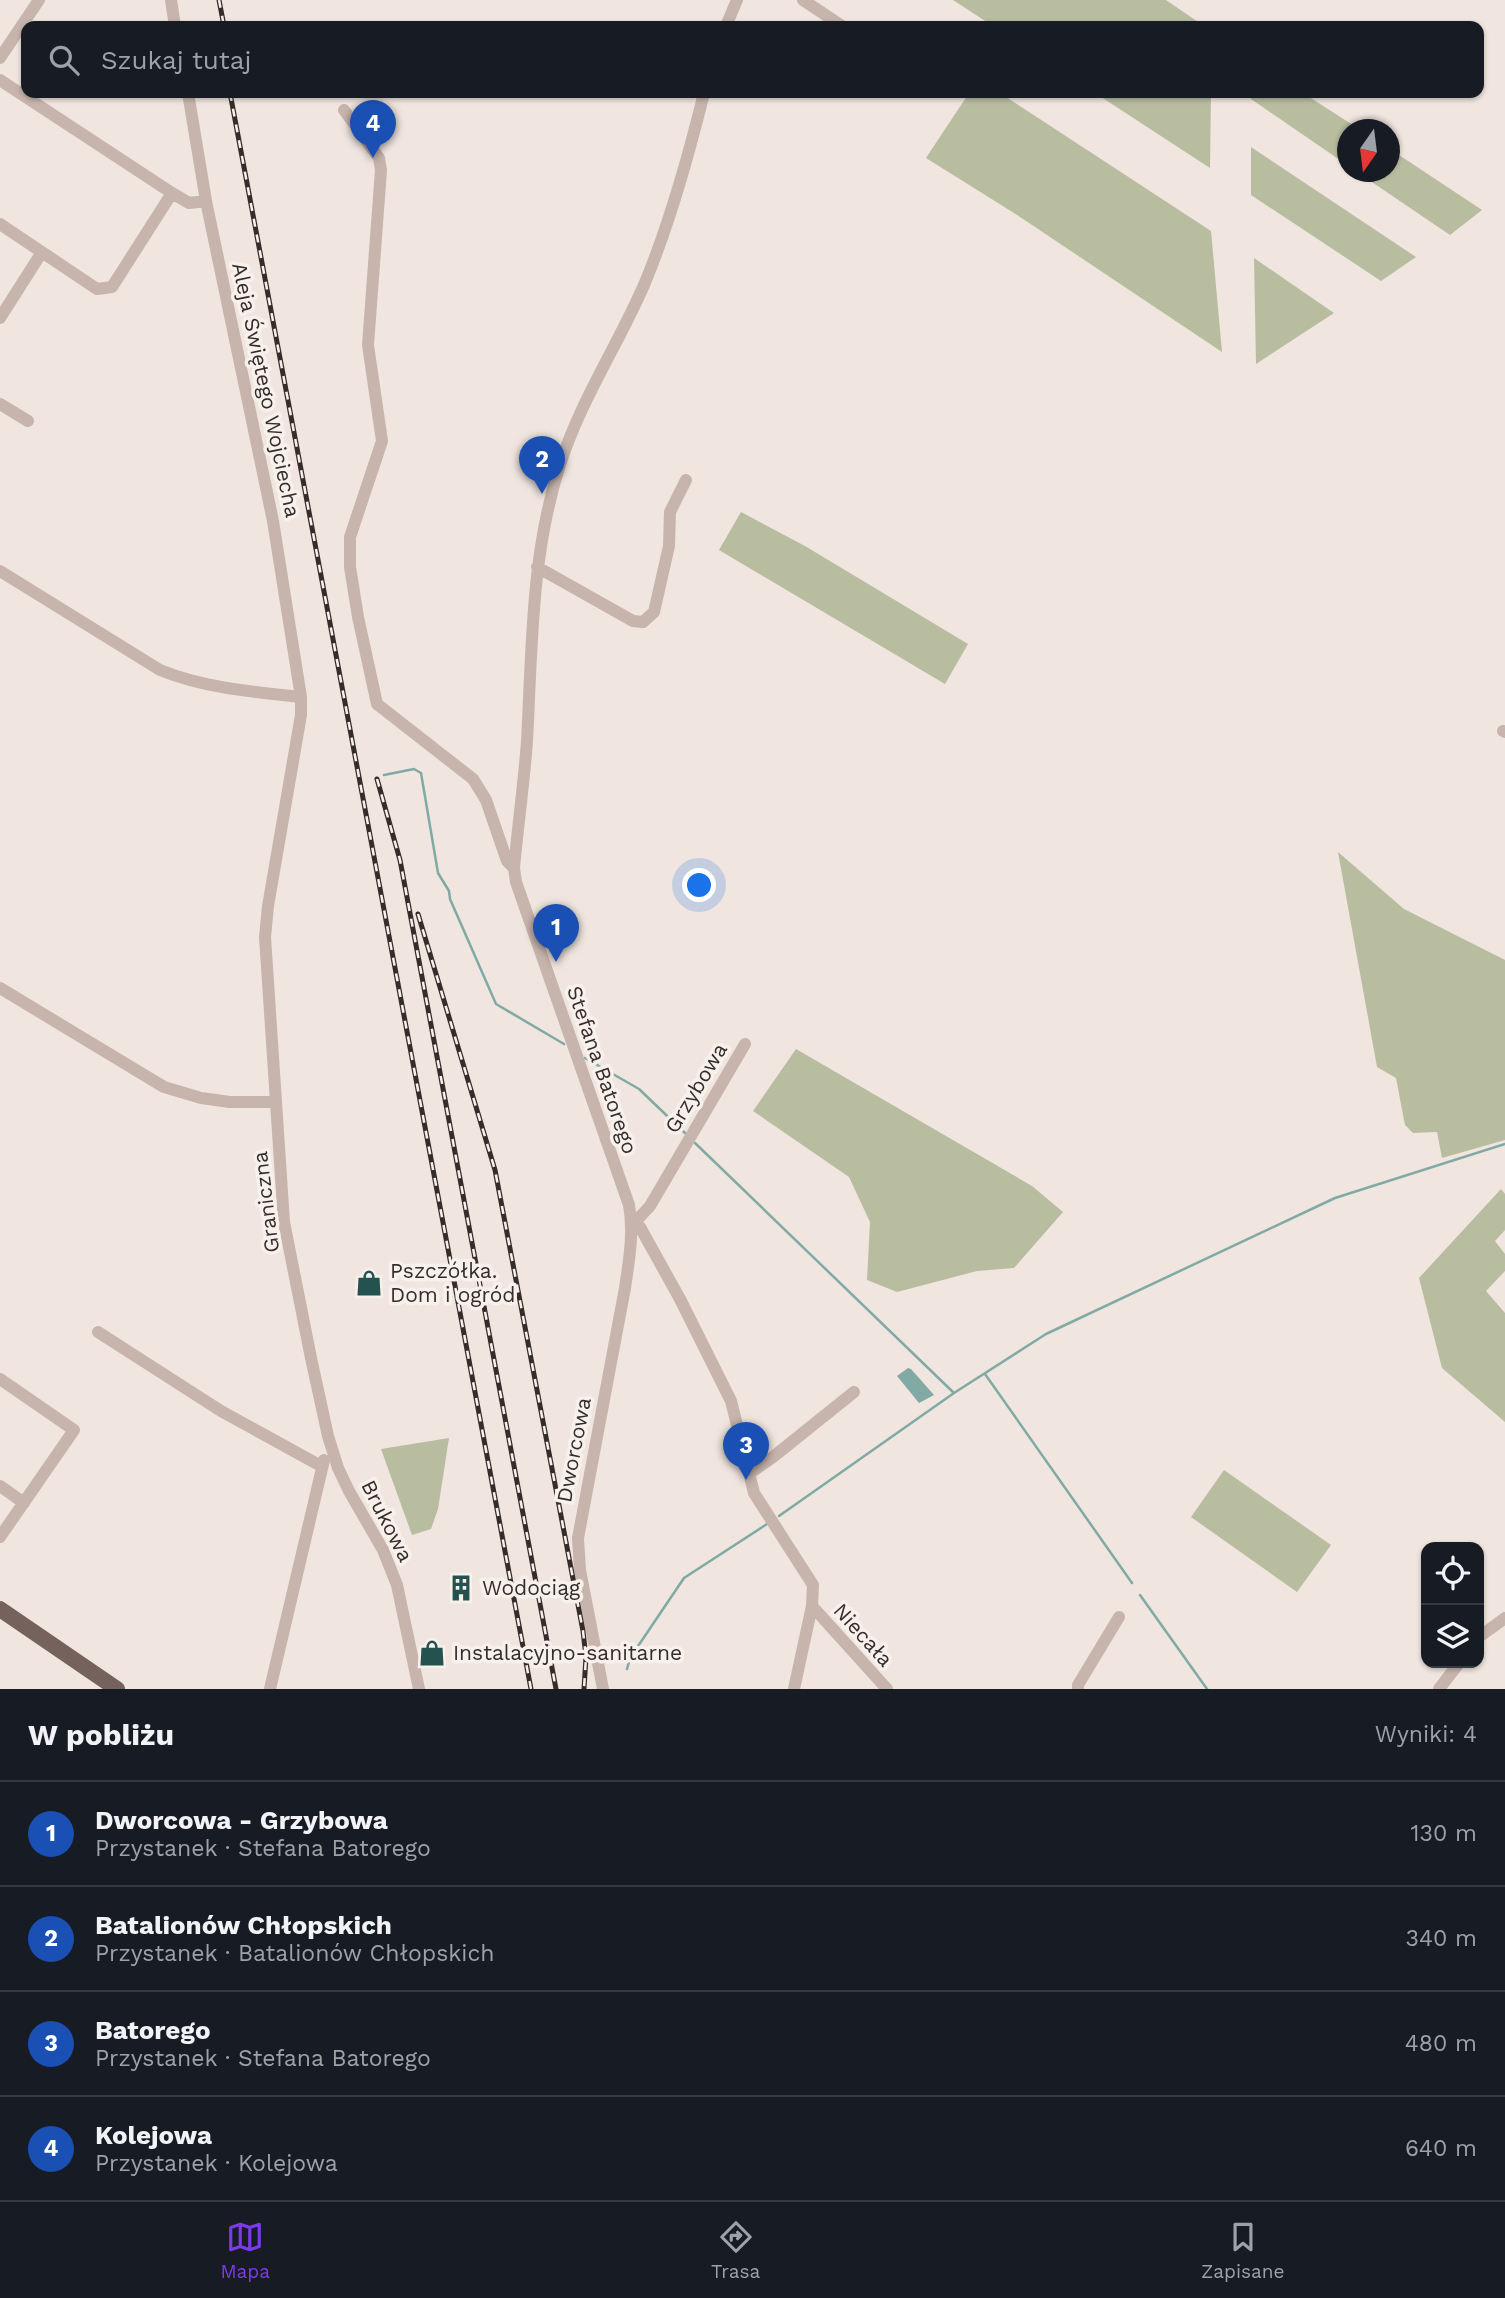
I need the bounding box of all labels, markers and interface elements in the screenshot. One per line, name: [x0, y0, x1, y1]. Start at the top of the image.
search box: [21, 21, 1484, 98]
icon: search: [45, 41, 83, 79]
text: Szukaj tutaj: [101, 45, 251, 75]
pin: 4: [350, 100, 396, 158]
north arrow: [1337, 119, 1400, 182]
street label: Aleja Świętego Wojciecha: [227, 260, 306, 520]
pin: 2: [519, 436, 565, 494]
your location: [682, 868, 716, 902]
pin: 1: [533, 904, 579, 962]
street label: Stefana Batorego: [562, 983, 643, 1157]
street label: Grzybowa: [659, 1038, 732, 1137]
street label: Graniczna: [247, 1150, 284, 1254]
place label: Pszczółka. Dom i ogród: [390, 1258, 515, 1307]
shop icon: Pszczółka. Dom i ogród: [354, 1268, 384, 1298]
street label: Dworcowa: [551, 1395, 596, 1504]
pin: 3: [723, 1422, 769, 1480]
street label: Brukowa: [356, 1476, 419, 1566]
map controls: [1421, 1542, 1484, 1668]
button: locate: [1421, 1542, 1484, 1605]
building icon: Wodociąg: [446, 1573, 476, 1603]
place label: Wodociąg: [482, 1575, 581, 1600]
street label: Niecała: [828, 1598, 898, 1672]
button: layers: [1421, 1605, 1484, 1668]
shop icon: Instalacyjno-sanitarne: [417, 1638, 447, 1668]
place label: Instalacyjno-sanitarne: [453, 1640, 682, 1665]
text: W pobliżu: [28, 1717, 174, 1752]
text: Wyniki: 4: [1375, 1721, 1477, 1748]
text: Dworcowa - Grzybowa: [95, 1805, 388, 1835]
text: 1: [46, 1820, 56, 1847]
text: 130 m: [1411, 1820, 1477, 1847]
text: Przystanek · Stefana Batorego: [95, 1835, 431, 1862]
text: Batalionów Chłopskich: [95, 1910, 392, 1940]
text: 2: [44, 1925, 58, 1952]
text: 340 m: [1405, 1925, 1477, 1952]
text: Przystanek · Batalionów Chłopskich: [95, 1940, 495, 1967]
text: Batorego: [95, 2015, 210, 2045]
text: 3: [44, 2030, 58, 2057]
text: 480 m: [1405, 2030, 1477, 2057]
text: Przystanek · Stefana Batorego: [95, 2045, 431, 2072]
text: Kolejowa: [95, 2120, 212, 2150]
text: 4: [44, 2135, 58, 2162]
text: 640 m: [1405, 2135, 1477, 2162]
text: Przystanek · Kolejowa: [95, 2150, 338, 2177]
tab: Mapa: [221, 2218, 270, 2283]
tab: Trasa: [711, 2218, 760, 2283]
tab: Zapisane: [1201, 2218, 1284, 2283]

